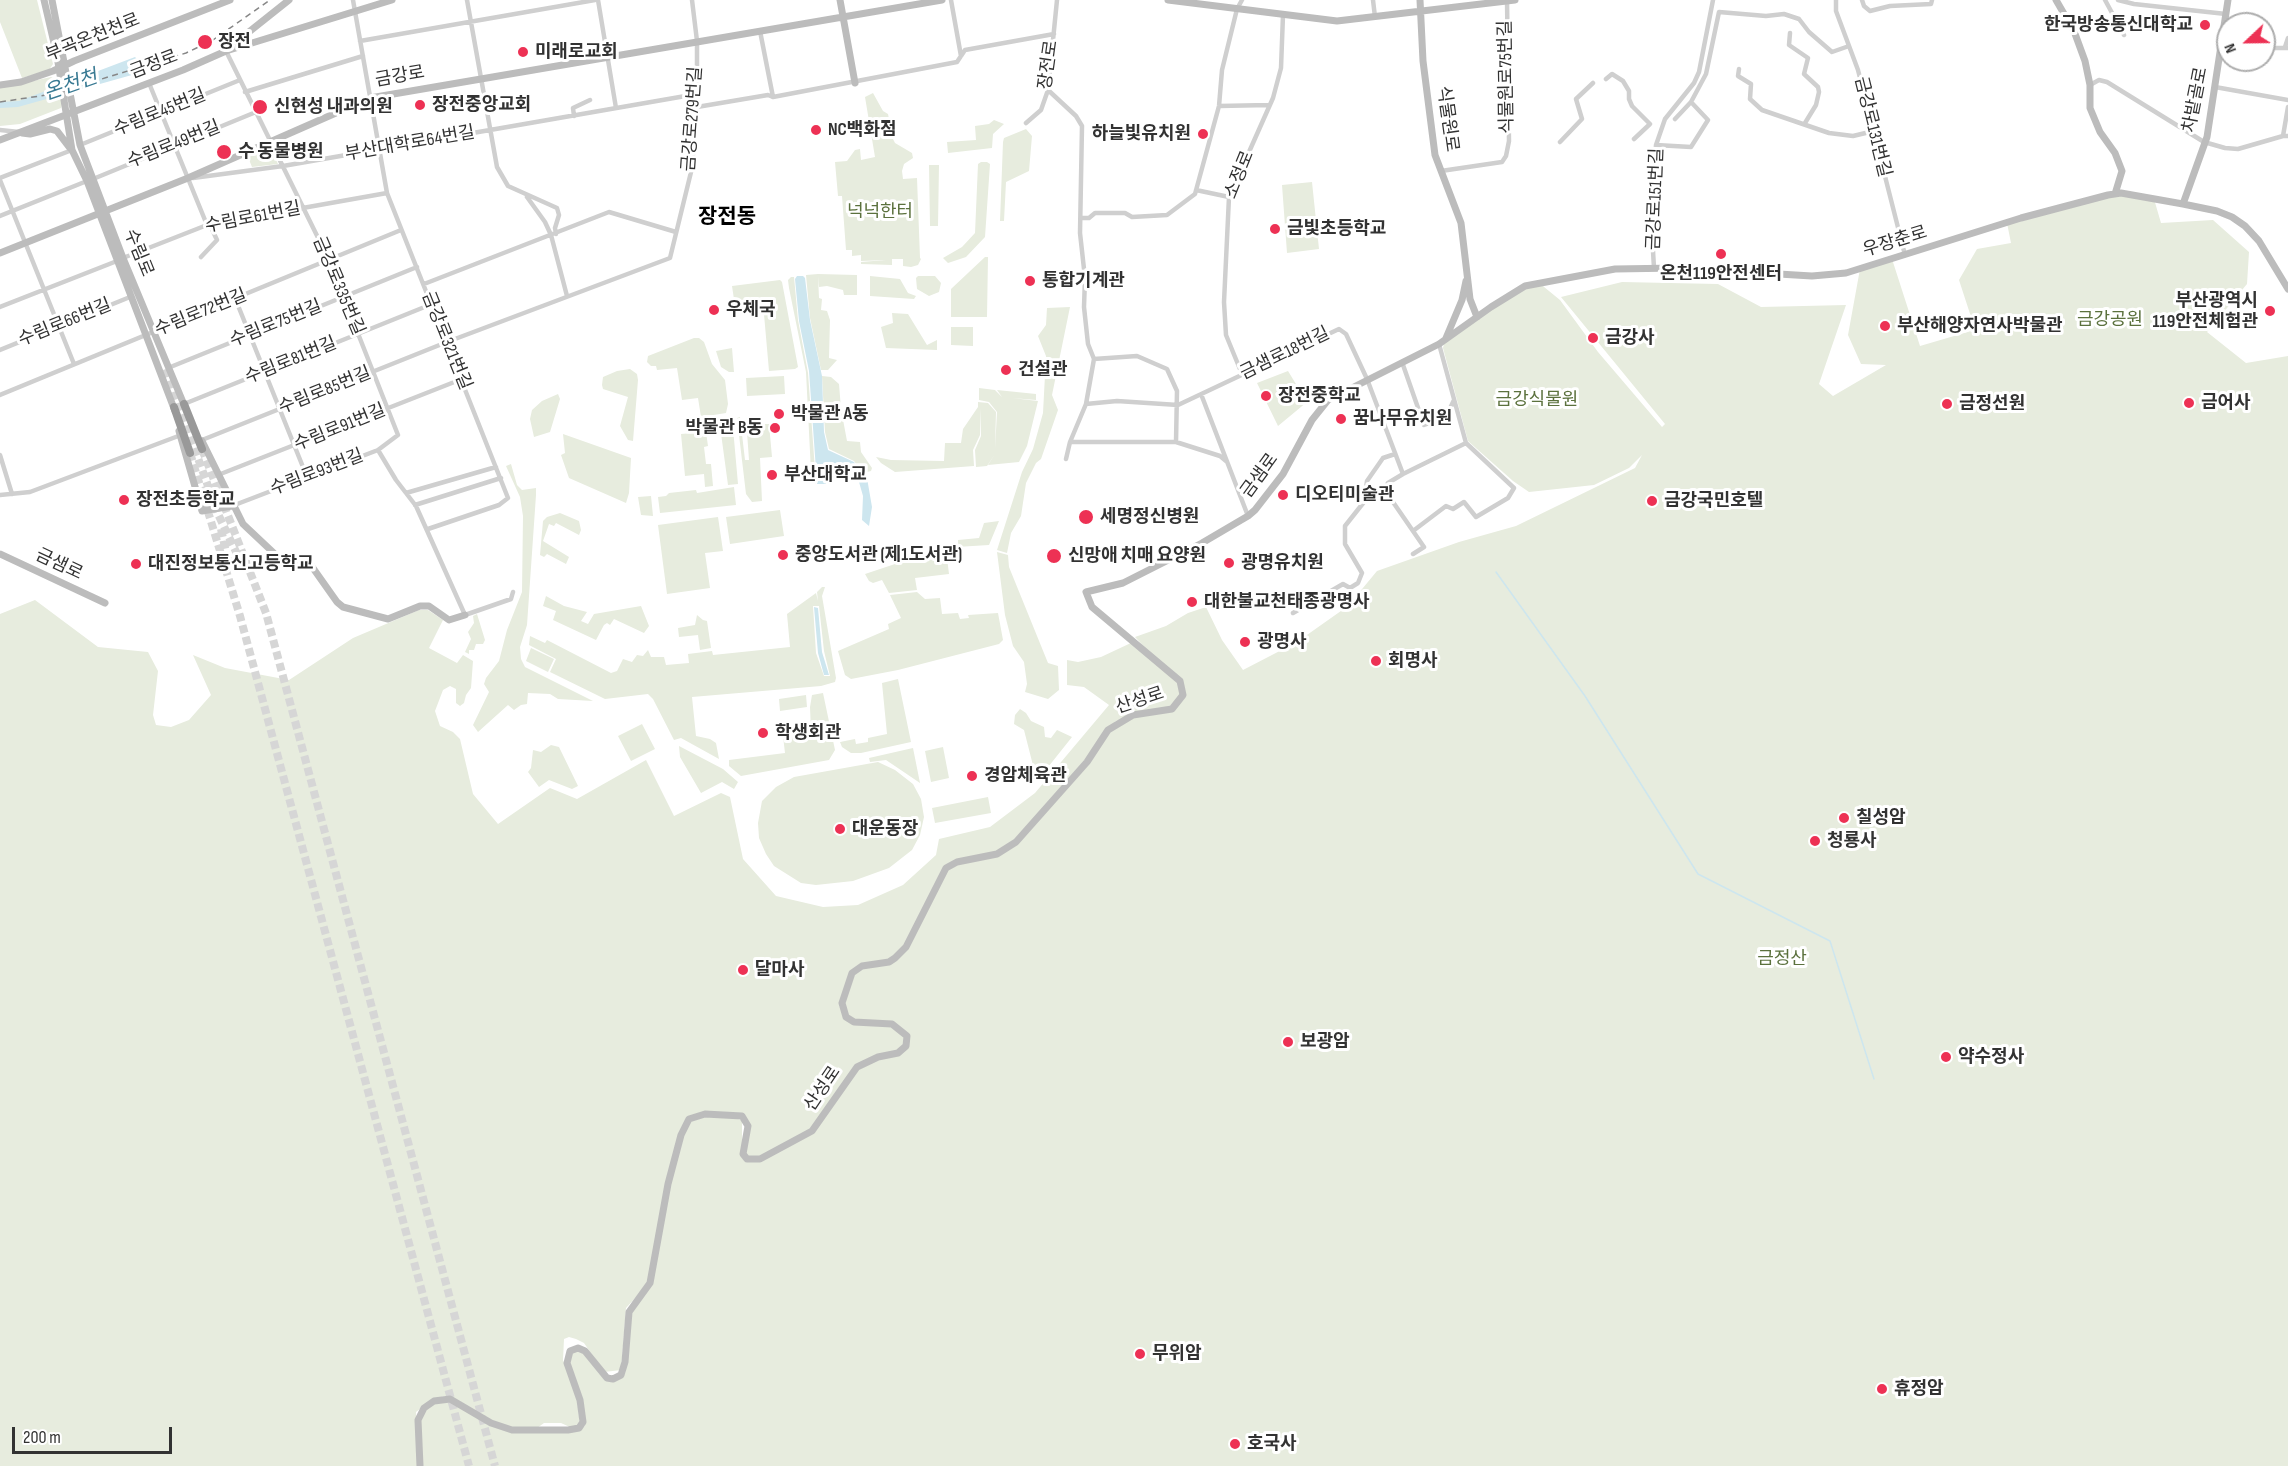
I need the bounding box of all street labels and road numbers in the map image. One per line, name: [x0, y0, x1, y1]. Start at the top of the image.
street label: 부곡온천천로: [43, 9, 143, 67]
street label: 식물원로75번길: [1495, 20, 1519, 134]
street label: 장전로: [1035, 39, 1063, 91]
street label: 금정로: [127, 46, 181, 84]
street label: 금강로: [374, 62, 426, 92]
street label: 차밭골로: [2179, 65, 2213, 135]
street label: 금강로279번길: [679, 66, 707, 172]
street label: 금강로131번길: [1849, 74, 1895, 180]
street label: 수림로45번길: [111, 85, 209, 141]
street label: 식물원로: [1432, 85, 1462, 153]
street label: 수림로49번길: [124, 117, 224, 173]
street label: 부산대학로64번길: [343, 122, 477, 166]
street label: 금강로151번길: [1643, 147, 1669, 251]
street label: 소정로: [1221, 148, 1259, 202]
street label: 수림로61번길: [203, 198, 303, 238]
street label: 우장춘로: [1860, 222, 1930, 262]
street label: 수림로: [119, 226, 157, 280]
street label: 금강로335번길: [308, 233, 368, 339]
street label: 수림로72번길: [152, 285, 250, 341]
street label: 금강로321번길: [416, 289, 476, 393]
street label: 수림로66번길: [15, 295, 115, 351]
street label: 수림로75번길: [227, 296, 325, 352]
street label: 금샘로18번길: [1237, 323, 1333, 385]
street label: 수림로81번길: [242, 333, 340, 389]
street label: 수림로85번길: [276, 363, 374, 419]
street label: 수림로91번길: [291, 400, 389, 456]
street label: 수림로93번길: [267, 445, 367, 501]
street label: 금샘로: [1237, 450, 1283, 502]
street label: 금샘로: [32, 545, 86, 585]
street label: 산성로: [1113, 683, 1167, 719]
street label: 산성로: [800, 1062, 846, 1116]

